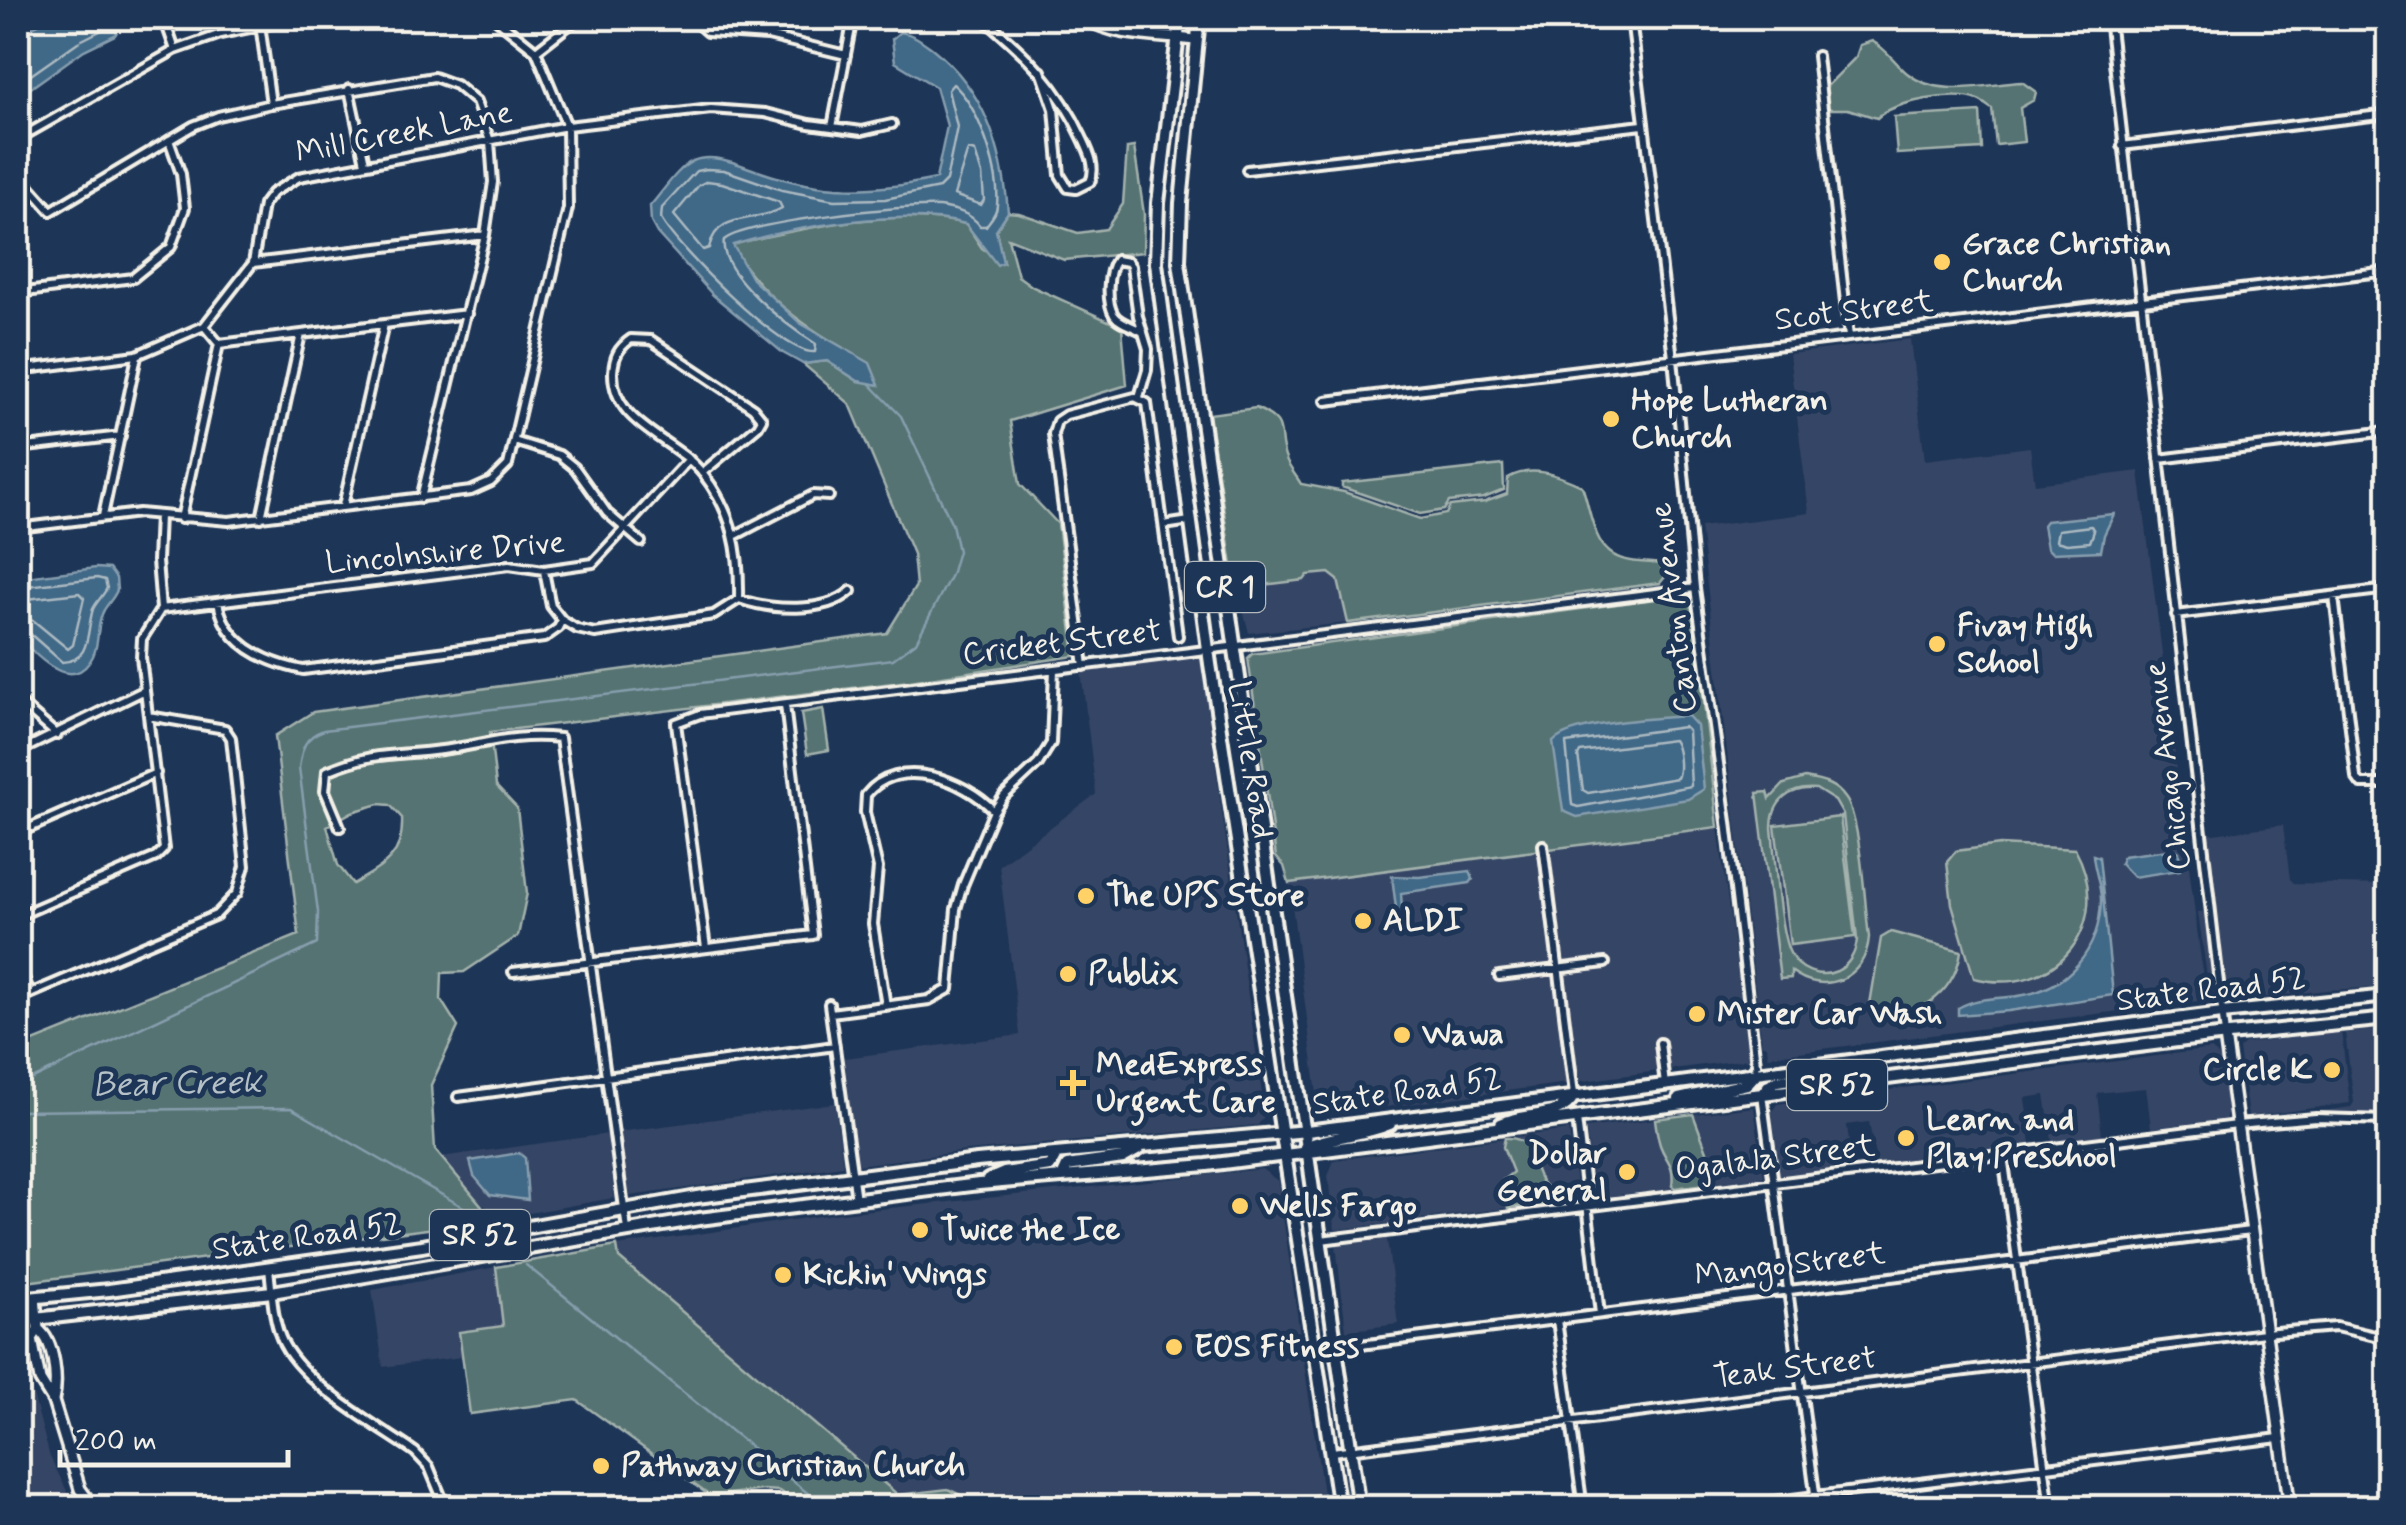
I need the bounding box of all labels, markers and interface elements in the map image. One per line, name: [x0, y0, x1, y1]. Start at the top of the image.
street label: Mill Creek Lane: [292, 91, 516, 175]
place label: Grace Christian Church: [1962, 223, 2171, 302]
marker: Grace Christian Church: [1931, 251, 1953, 273]
street label: Scot Street: [1772, 280, 1936, 342]
place label: Hope Lutheran Church: [1631, 380, 1828, 459]
marker: Hope Lutheran Church: [1600, 408, 1622, 430]
street label: Canton Avenue: [1640, 500, 1708, 716]
street label: Lincolnshire Drive: [324, 522, 566, 584]
road number: CR 1: [1185, 562, 1265, 612]
place label: Fivay High School: [1957, 605, 2093, 684]
street label: Cricket Street: [960, 610, 1164, 676]
marker: Fivay High School: [1926, 633, 1948, 655]
street label: Chicago Avenue: [2134, 659, 2202, 873]
street label: Little Road: [1217, 678, 1283, 842]
place label: The UPS Store: [1106, 875, 1305, 917]
marker: The UPS Store: [1075, 885, 1097, 907]
place label: ALDI: [1383, 900, 1463, 942]
marker: ALDI: [1352, 910, 1374, 932]
place label: Publix: [1088, 953, 1179, 995]
street label: State Road 52: [2114, 958, 2308, 1022]
marker: Publix: [1057, 963, 1079, 985]
place label: Mister Car Wash: [1717, 993, 1943, 1035]
marker: Mister Car Wash: [1686, 1003, 1708, 1025]
place label: Wawa: [1422, 1014, 1504, 1056]
marker: Wawa: [1391, 1024, 1413, 1046]
place label: MedExpress Urgent Care: [1096, 1044, 1276, 1127]
place label: Circle K: [2203, 1049, 2312, 1091]
street label: State Road 52: [1310, 1058, 1504, 1126]
marker: Circle K: [2321, 1059, 2343, 1081]
water label: Bear Creek: [92, 1060, 263, 1108]
road number: SR 52: [1787, 1060, 1887, 1110]
marker: MedExpress Urgent Care: [1060, 1070, 1086, 1096]
place label: Learn and Play Preschool: [1926, 1099, 2117, 1178]
street label: Ogalala Street: [1673, 1125, 1878, 1191]
marker: Learn and Play Preschool: [1895, 1127, 1917, 1149]
place label: Dollar General: [1497, 1133, 1607, 1212]
marker: Dollar General: [1616, 1161, 1638, 1183]
place label: Wells Fargo: [1260, 1185, 1417, 1228]
marker: Wells Fargo: [1229, 1195, 1251, 1217]
street label: State Road 52: [210, 1203, 404, 1271]
place label: Twice the Ice: [940, 1209, 1120, 1251]
road number: SR 52: [430, 1210, 530, 1260]
marker: Twice the Ice: [909, 1219, 931, 1241]
street label: Mango Street: [1692, 1232, 1888, 1299]
place label: Kickin' Wings: [803, 1254, 987, 1299]
marker: Kickin' Wings: [772, 1264, 794, 1286]
place label: EOS Fitness: [1194, 1326, 1360, 1368]
marker: EOS Fitness: [1163, 1336, 1185, 1358]
street label: Teak Street: [1711, 1337, 1879, 1399]
scale bar: [60, 1405, 288, 1467]
text: 200 m: [75, 1422, 157, 1461]
place label: Pathway Christian Church: [621, 1445, 965, 1487]
marker: Pathway Christian Church: [590, 1455, 612, 1477]

